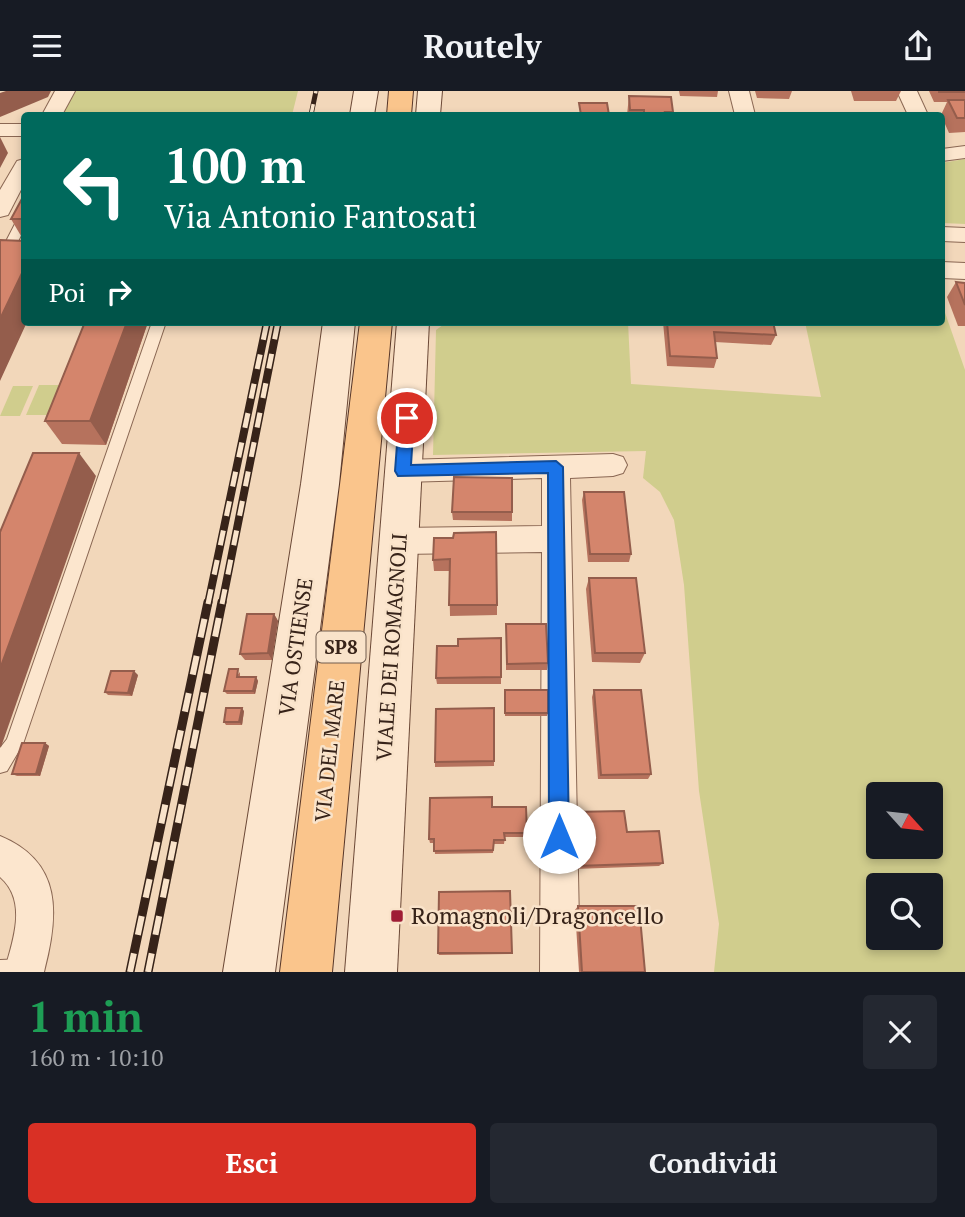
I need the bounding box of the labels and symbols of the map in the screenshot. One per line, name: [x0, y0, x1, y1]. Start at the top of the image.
pin: [377, 388, 437, 448]
street label: VIALE DEI ROMAGNOLI: [369, 532, 413, 762]
street label: VIA OSTIENSE: [271, 576, 319, 718]
road number: SP8: [316, 631, 366, 663]
street label: VIA DEL MARE: [308, 678, 350, 823]
north arrow: [866, 782, 943, 859]
position arrow: [522, 800, 596, 874]
place label: Romagnoli/Dragoncello: [411, 899, 664, 931]
marker: Romagnoli/Dragoncello: [389, 908, 405, 924]

